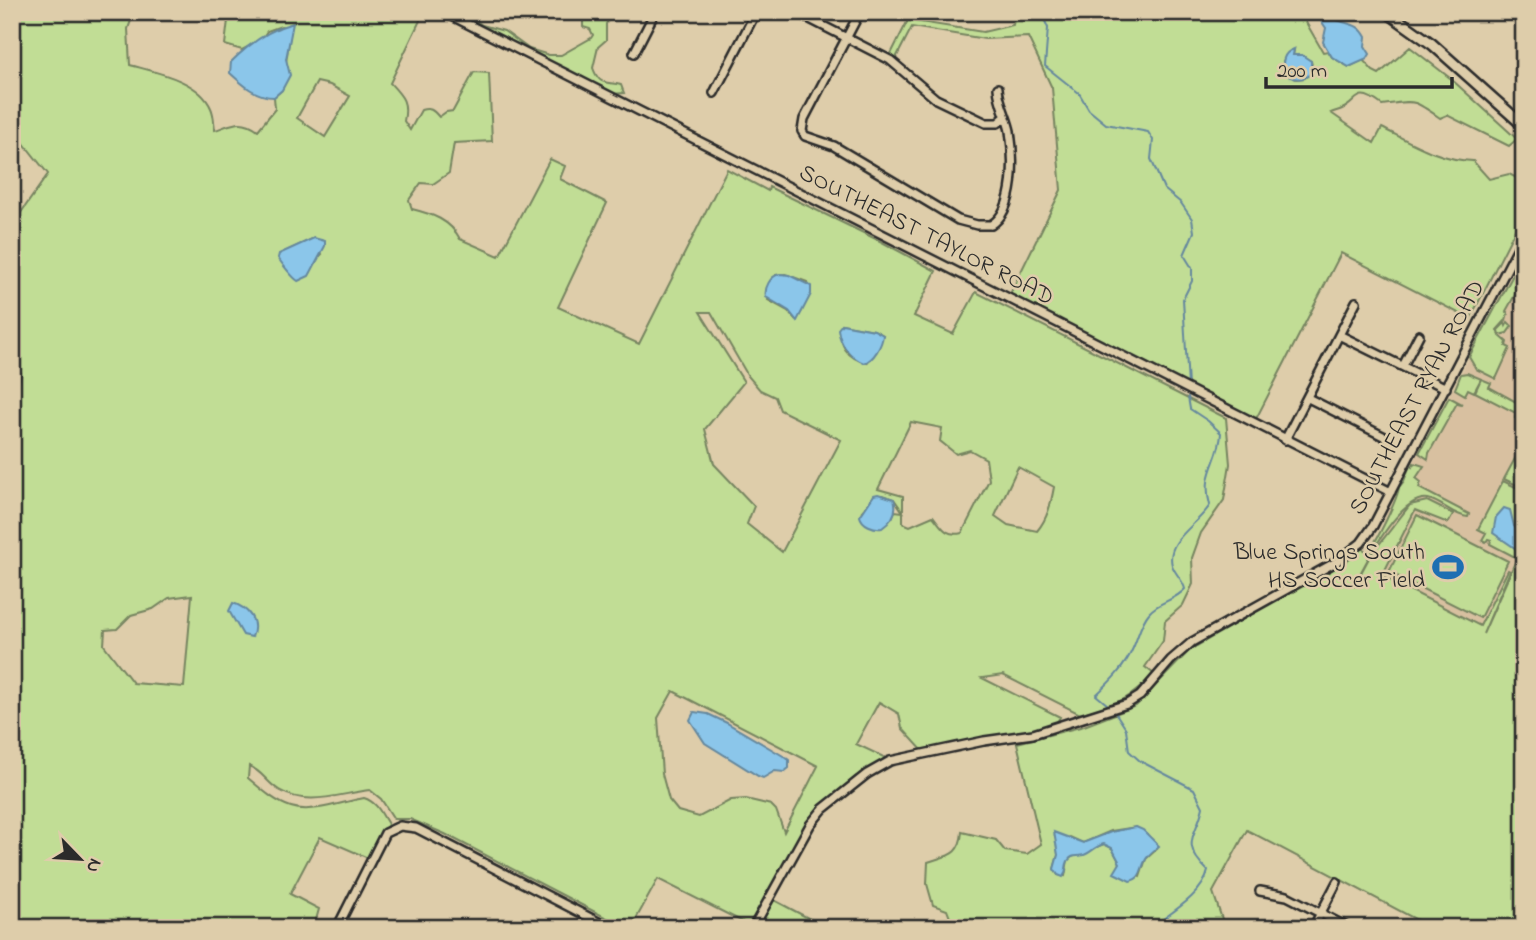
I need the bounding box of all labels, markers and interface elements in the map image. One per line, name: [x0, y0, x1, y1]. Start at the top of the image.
scale bar: [1266, 46, 1452, 90]
text: 200 m: [1277, 57, 1327, 87]
street label: SOUTHEAST TAYLOR ROAD: [792, 156, 1060, 316]
street label: SOUTHEAST RYAN ROAD: [1341, 274, 1495, 522]
place label: Blue Springs South HS Soccer Field: [1233, 536, 1426, 599]
sports icon: Blue Springs South HS Soccer Field: [1431, 550, 1465, 584]
north arrow: [46, 824, 116, 894]
text: N: [78, 854, 108, 877]

